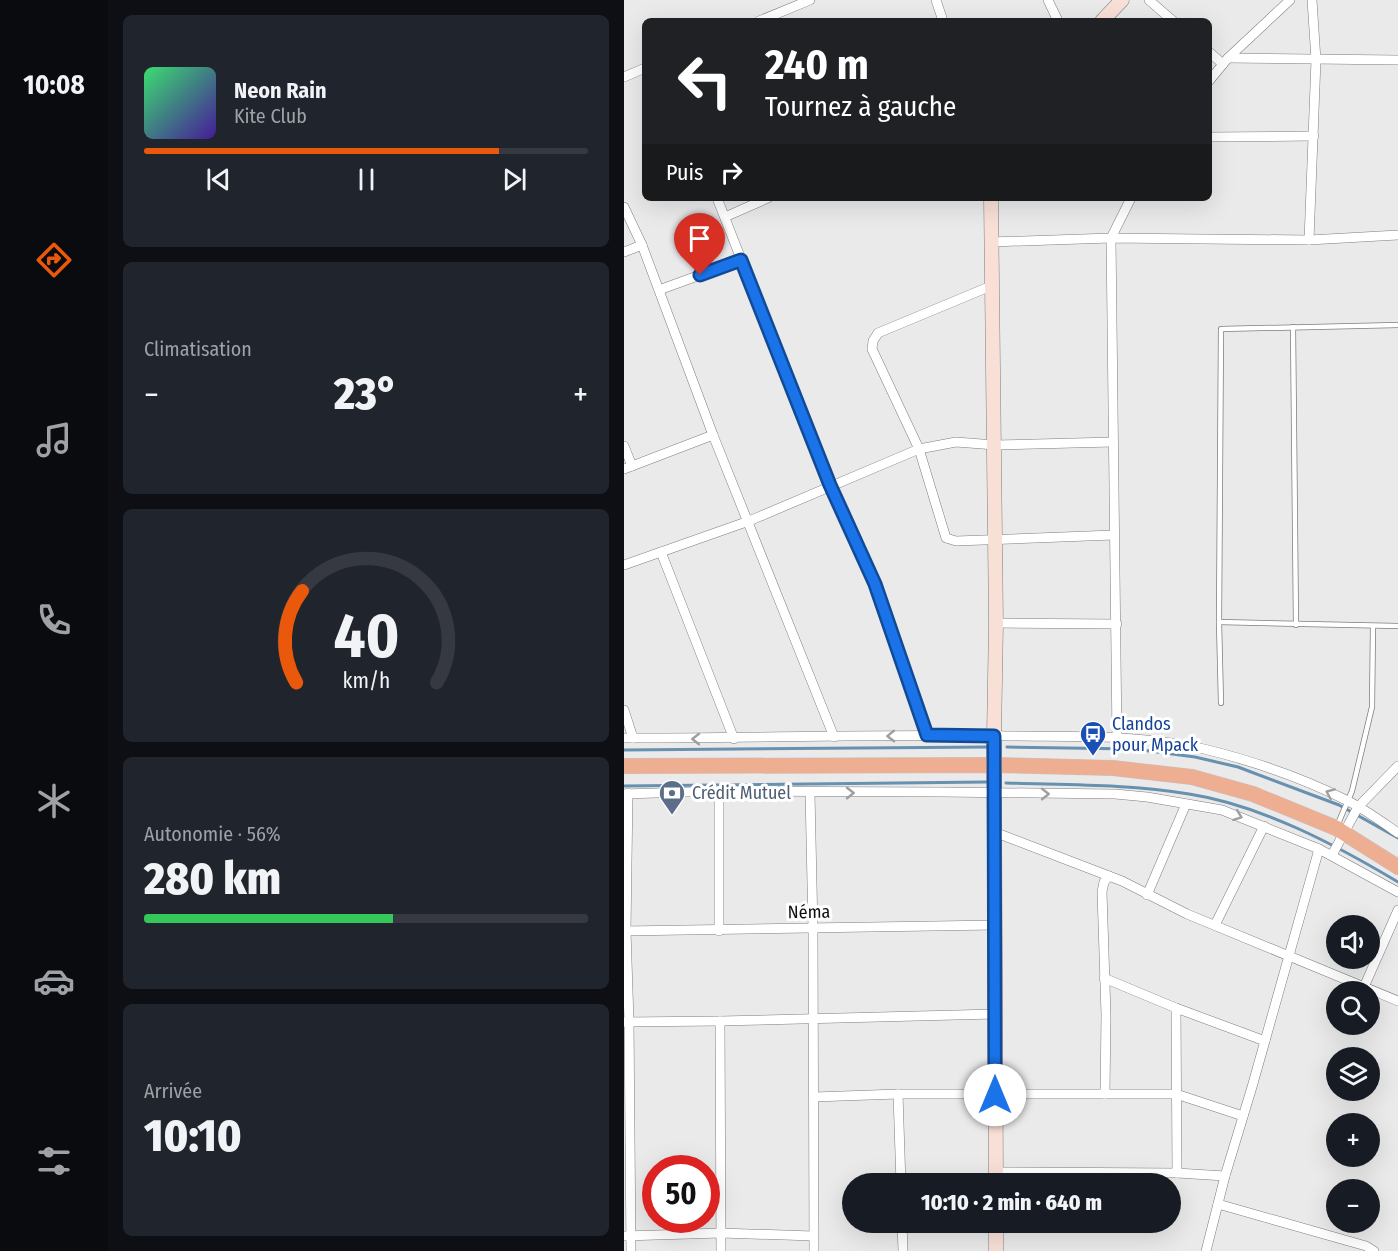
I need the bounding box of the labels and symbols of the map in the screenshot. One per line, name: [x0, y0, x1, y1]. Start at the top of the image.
pin: [674, 213, 725, 275]
place label: Clandos pour Mpack: [1112, 713, 1199, 756]
bus stop icon: Clandos pour Mpack: [1078, 719, 1108, 757]
one-way arrow: [887, 730, 896, 742]
one-way arrow: [692, 733, 701, 745]
bank icon: Crédit Mutuel: [657, 778, 687, 816]
place label: Crédit Mutuel: [692, 782, 791, 804]
one-way arrow: [846, 787, 855, 799]
one-way arrow: [1041, 788, 1050, 800]
one-way arrow: [1325, 788, 1336, 800]
one-way arrow: [1232, 809, 1243, 821]
street label: Néma: [788, 901, 831, 923]
position arrow: [963, 1063, 1027, 1127]
speed limit sign: 50: [642, 1155, 720, 1233]

